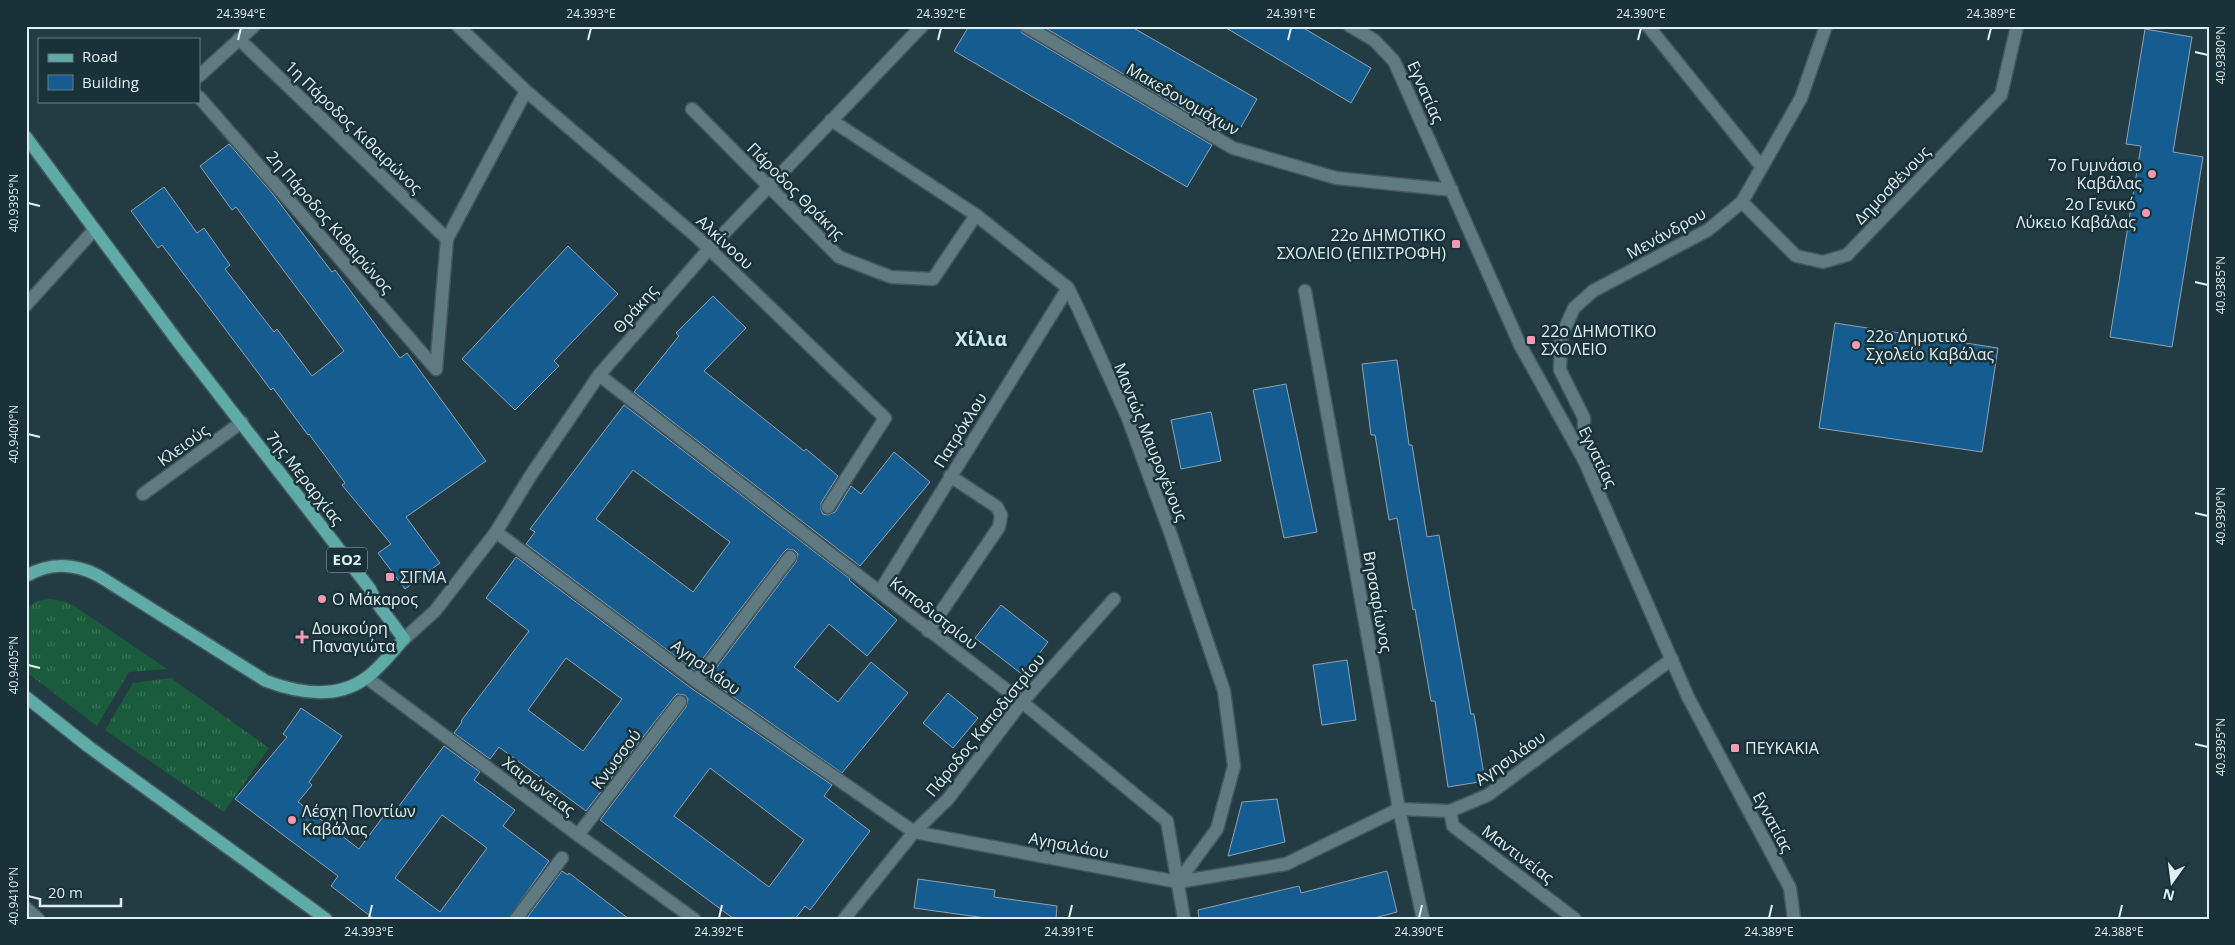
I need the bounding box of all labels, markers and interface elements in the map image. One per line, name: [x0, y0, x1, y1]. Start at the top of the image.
text: 24.394°E: [216, 5, 266, 22]
text: 24.393°E: [566, 5, 616, 22]
text: 24.392°E: [916, 5, 966, 22]
text: 24.391°E: [1266, 5, 1316, 22]
text: 24.390°E: [1616, 5, 1666, 22]
text: 24.389°E: [1966, 5, 2016, 22]
text: 40.9380°N: [2212, 26, 2229, 84]
legend: [38, 38, 200, 102]
text: Road: [82, 46, 118, 66]
street label: 1η Πάροδος Κιθαιρώνος: [281, 56, 428, 199]
street label: Εγνατίας: [1403, 57, 1450, 127]
street label: Μακεδονομάχων: [1122, 58, 1244, 140]
text: Building: [82, 72, 139, 92]
street label: Πάροδος Θράκης: [742, 137, 850, 245]
street label: Δημοσθένους: [1849, 141, 1935, 229]
street label: 2η Πάροδος Κιθαιρώνος: [262, 146, 398, 298]
place label: 7ο Γυμνάσιο Καβάλας: [2048, 154, 2142, 194]
marker: 7ο Γυμνάσιο Καβάλας: [2146, 168, 2158, 180]
text: 40.9395°N: [5, 174, 22, 232]
place label: 2ο Γενικό Λύκειο Καβάλας: [2016, 193, 2136, 233]
street label: Μενάνδρου: [1622, 202, 1710, 264]
marker: 2ο Γενικό Λύκειο Καβάλας: [2140, 207, 2152, 219]
street label: Αλκίνοου: [692, 210, 758, 274]
place label: 22ο ΔΗΜΟΤΙΚΟ ΣΧΟΛΕΙΟ (ΕΠΙΣΤΡΟΦΗ): [1277, 224, 1446, 264]
marker: 22ο ΔΗΜΟΤΙΚΟ ΣΧΟΛΕΙΟ (ΕΠΙΣΤΡΟΦΗ): [1450, 238, 1462, 250]
text: 40.9385°N: [2212, 256, 2229, 314]
street label: Θράκης: [608, 280, 662, 338]
place label: 22ο ΔΗΜΟΤΙΚΟ ΣΧΟΛΕΙΟ: [1541, 320, 1657, 360]
place label: 22ο Δημοτικό Σχολείο Καβάλας: [1866, 325, 1995, 365]
district label: Χίλια: [955, 326, 1007, 352]
marker: 22ο ΔΗΜΟΤΙΚΟ ΣΧΟΛΕΙΟ: [1525, 334, 1537, 346]
marker: 22ο Δημοτικό Σχολείο Καβάλας: [1850, 339, 1862, 351]
street label: Μαντώς Μαυρογένους: [1109, 359, 1193, 525]
street label: Πατρόκλου: [928, 388, 992, 472]
text: 40.9400°N: [5, 405, 22, 463]
street label: Κλειούς: [153, 419, 213, 471]
street label: Εγνατίας: [1574, 423, 1622, 492]
street label: 7ης Μεραρχίας: [261, 427, 349, 530]
text: 40.9390°N: [2212, 487, 2229, 545]
road number: ΕΟ2: [327, 548, 367, 572]
street label: Βησσαρίωνος: [1358, 549, 1398, 655]
place label: ΣΙΓΜΑ: [400, 566, 447, 588]
marker: ΣΙΓΜΑ: [384, 571, 396, 583]
street label: Καποδιστρίου: [885, 572, 983, 654]
place label: Ο Μάκαρος: [332, 588, 418, 610]
marker: Ο Μάκαρος: [316, 593, 328, 605]
place label: Δουκούρη Παναγιώτα: [312, 617, 395, 657]
marker: Δουκούρη Παναγιώτα: [296, 631, 308, 643]
street label: Αγησιλάου: [667, 634, 745, 700]
text: 40.9405°N: [5, 636, 22, 694]
street label: Πάροδος Καποδιστρίου: [920, 649, 1050, 801]
text: 40.9395°N: [2212, 718, 2229, 776]
street label: Κνωσσού: [586, 725, 646, 793]
street label: Αγησιλάου: [1470, 726, 1550, 790]
place label: ΠΕΥΚΑΚΙΑ: [1745, 737, 1820, 759]
marker: ΠΕΥΚΑΚΙΑ: [1729, 742, 1741, 754]
street label: Χαιρώνειας: [498, 751, 580, 821]
street label: Εγνατίας: [1748, 788, 1798, 857]
place label: Λέσχη Ποντίων Καβάλας: [302, 800, 416, 840]
marker: Λέσχη Ποντίων Καβάλας: [286, 814, 298, 826]
street label: Μαντινείας: [1477, 820, 1559, 889]
street label: Αγησιλάου: [1027, 826, 1111, 864]
north arrow: [2148, 858, 2198, 908]
text: 40.9410°N: [5, 867, 22, 925]
scale bar: [40, 875, 121, 907]
text: 20 m: [48, 882, 83, 902]
text: N: [2161, 885, 2177, 906]
text: 24.393°E: [344, 923, 394, 940]
text: 24.392°E: [694, 923, 744, 940]
text: 24.391°E: [1044, 923, 1094, 940]
text: 24.390°E: [1394, 923, 1444, 940]
text: 24.389°E: [1744, 923, 1794, 940]
text: 24.388°E: [2094, 923, 2144, 940]

